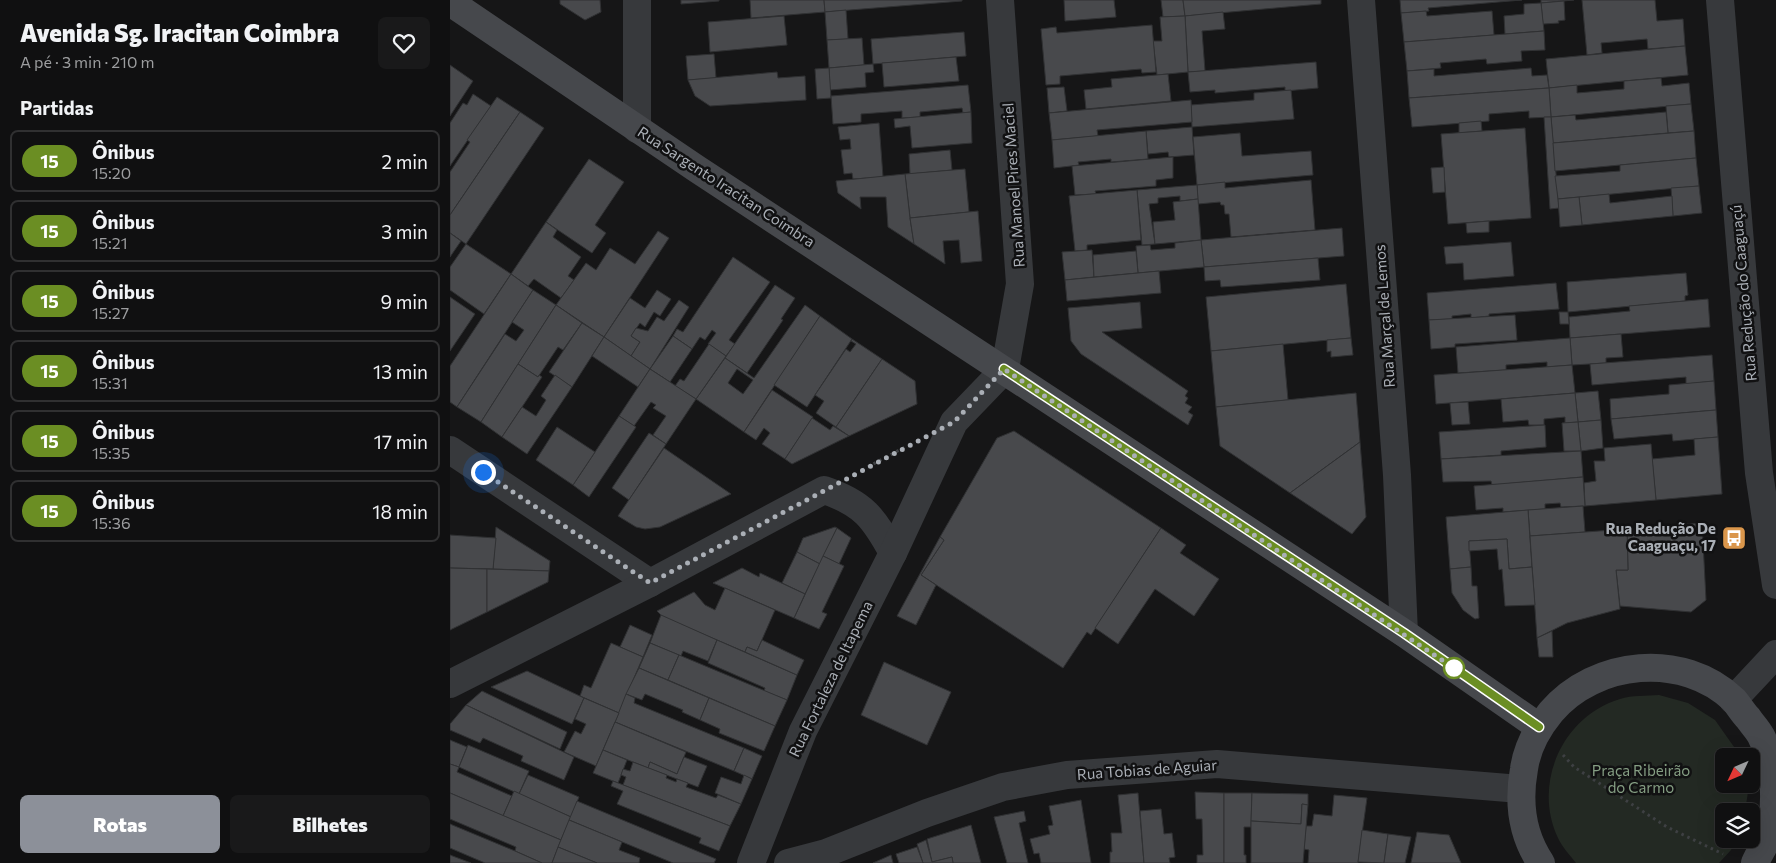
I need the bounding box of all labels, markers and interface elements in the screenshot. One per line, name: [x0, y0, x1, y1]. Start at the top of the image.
button: heart: [378, 17, 430, 69]
text: Avenida Sg. Iracitan Coimbra: [20, 18, 339, 47]
text: A pé · 3 min · 210 m: [20, 52, 154, 71]
text: Partidas: [20, 96, 93, 119]
street label: Rua Manoel Pires Maciel: [998, 102, 1028, 268]
street label: Rua Sargento Iracitan Coimbra: [635, 122, 818, 250]
text: Ônibus: [92, 140, 155, 163]
text: 15: [40, 150, 59, 172]
text: 2 min: [381, 150, 428, 173]
text: 15:20: [92, 163, 131, 182]
street label: Rua Redução do Caaguaçú: [1726, 204, 1760, 382]
text: Ônibus: [92, 210, 155, 233]
text: 15: [40, 220, 59, 242]
text: 3 min: [381, 220, 428, 243]
text: 15:21: [92, 233, 128, 252]
street label: Rua Marçal de Lemos: [1370, 244, 1398, 388]
text: Ônibus: [92, 280, 155, 303]
text: 15: [40, 290, 59, 312]
text: 9 min: [380, 290, 428, 313]
text: 15:27: [92, 303, 129, 322]
text: Ônibus: [92, 350, 155, 373]
text: 15: [40, 360, 59, 382]
text: 13 min: [373, 360, 428, 383]
text: 15:31: [92, 373, 128, 392]
text: Ônibus: [92, 420, 155, 443]
text: 15: [40, 430, 59, 452]
text: 17 min: [374, 430, 428, 453]
text: 15:35: [92, 443, 130, 462]
your location: [471, 460, 496, 485]
text: Ônibus: [92, 490, 155, 513]
text: 15: [40, 500, 59, 522]
text: 18 min: [372, 500, 428, 523]
text: 15:36: [92, 513, 131, 532]
place label: Rua Redução De Caaguaçu, 17: [1606, 519, 1716, 554]
bus stop icon: Rua Redução De Caaguaçu, 17: [1721, 525, 1747, 551]
street label: Rua Fortaleza de Itapema: [784, 598, 876, 760]
unlabelled marker: [1443, 657, 1465, 679]
north arrow: [1715, 748, 1760, 792]
map controls: [1715, 748, 1760, 848]
street label: Rua Tobias de Aguiar: [1076, 755, 1218, 783]
park label: Praça Ribeirão do Carmo: [1592, 761, 1690, 796]
button: Rotas: [20, 795, 220, 853]
button: Bilhetes: [230, 795, 430, 853]
button: layers: [1715, 803, 1760, 848]

